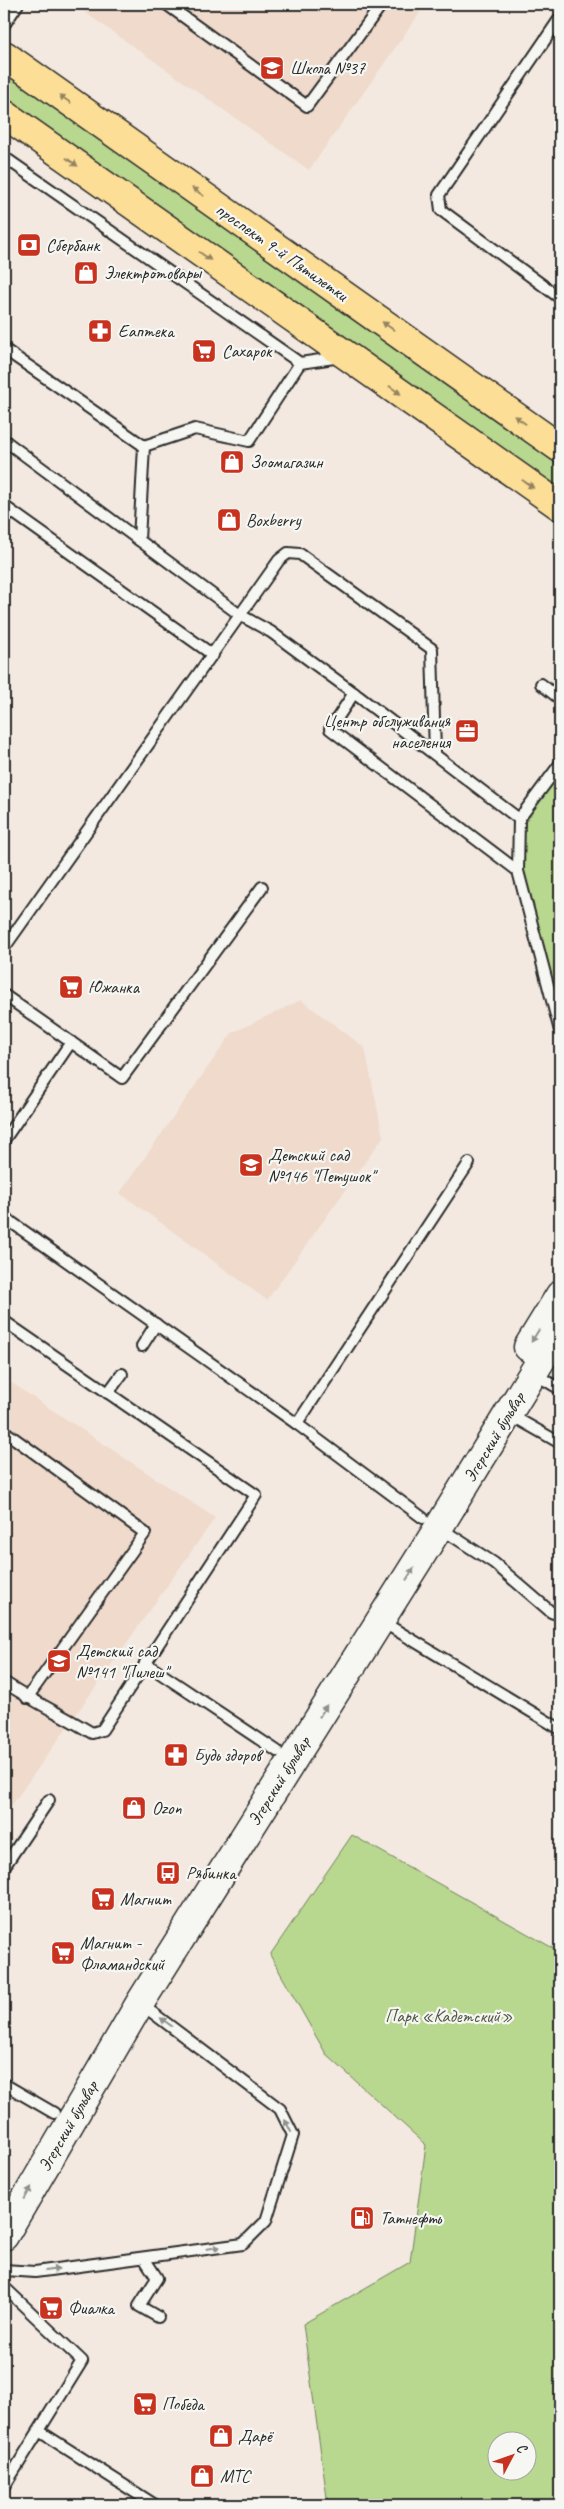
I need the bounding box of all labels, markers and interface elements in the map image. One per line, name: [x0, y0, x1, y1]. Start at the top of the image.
school or university icon: Школа №37: [259, 55, 285, 81]
place label: Школа №37: [290, 57, 366, 79]
one-way arrow: [58, 94, 72, 104]
one-way arrow: [65, 157, 79, 167]
one-way arrow: [191, 187, 205, 197]
street label: проспект 9-й Пятилетки: [212, 198, 353, 307]
bank icon: Сбербанк: [16, 232, 42, 258]
place label: Сбербанк: [46, 234, 101, 256]
one-way arrow: [198, 251, 212, 261]
shop icon: Электротовары: [73, 260, 99, 286]
place label: Электротовары: [104, 262, 203, 284]
pharmacy icon: Еаптека: [87, 318, 113, 344]
place label: Еаптека: [118, 320, 175, 342]
one-way arrow: [381, 321, 395, 331]
supermarket icon: Сахарок: [191, 338, 217, 364]
place label: Сахарок: [222, 340, 273, 362]
one-way arrow: [388, 385, 402, 395]
one-way arrow: [514, 415, 527, 425]
shop icon: Зоомагазин: [219, 449, 245, 475]
place label: Зоомагазин: [250, 451, 324, 473]
one-way arrow: [521, 479, 535, 489]
shop icon: Boxberry: [216, 507, 242, 533]
place label: Boxberry: [246, 509, 303, 531]
place label: Центр обслуживания населения: [324, 710, 451, 753]
office icon: Центр обслуживания населения: [454, 718, 480, 744]
supermarket icon: Южанка: [58, 974, 84, 1000]
place label: Южанка: [88, 976, 141, 998]
place label: Детский сад №146 "Петушок": [268, 1144, 378, 1187]
school or university icon: Детский сад №146 "Петушок": [238, 1152, 264, 1178]
one-way arrow: [530, 1330, 539, 1343]
street label: Эгерский бульвар: [459, 1387, 530, 1486]
one-way arrow: [405, 1567, 414, 1581]
place label: Детский сад №141 "Пилеш": [76, 1640, 172, 1683]
school or university icon: Детский сад №141 "Пилеш": [46, 1648, 72, 1674]
one-way arrow: [318, 1705, 328, 1718]
street label: Эгерский бульвар: [243, 1731, 316, 1830]
pharmacy icon: Будь здоров: [163, 1742, 189, 1768]
place label: Будь здоров: [194, 1744, 264, 1766]
shop icon: Ozon: [121, 1795, 147, 1821]
place label: Ozon: [152, 1797, 182, 1819]
bus stop icon: Рябинка: [155, 1860, 181, 1886]
place label: Рябинка: [186, 1862, 237, 1884]
supermarket icon: Магнит: [90, 1886, 116, 1912]
place label: Магнит: [120, 1888, 172, 1910]
place label: Магнит - Фламандский: [80, 1932, 166, 1975]
supermarket icon: Магнит - Фламандский: [50, 1940, 76, 1966]
park label: Парк «Кадетский»: [385, 2005, 513, 2027]
one-way arrow: [159, 2017, 173, 2027]
street label: Эгерский бульвар: [33, 2076, 103, 2175]
one-way arrow: [284, 2119, 292, 2133]
one-way arrow: [24, 2187, 33, 2200]
fuel station icon: Татнефть: [349, 2205, 375, 2231]
place label: Татнефть: [380, 2207, 442, 2229]
one-way arrow: [206, 2244, 222, 2252]
one-way arrow: [45, 2266, 61, 2274]
supermarket icon: Фиалка: [38, 2295, 64, 2321]
place label: Фиалка: [68, 2297, 116, 2319]
supermarket icon: Победа: [132, 2391, 158, 2417]
place label: Победа: [162, 2393, 205, 2415]
shop icon: Дарё: [208, 2423, 234, 2449]
place label: Дарё: [238, 2425, 275, 2447]
north arrow: [486, 2432, 536, 2482]
text: С: [513, 2440, 531, 2458]
shop icon: МТС: [189, 2463, 215, 2489]
place label: МТС: [220, 2465, 252, 2487]

